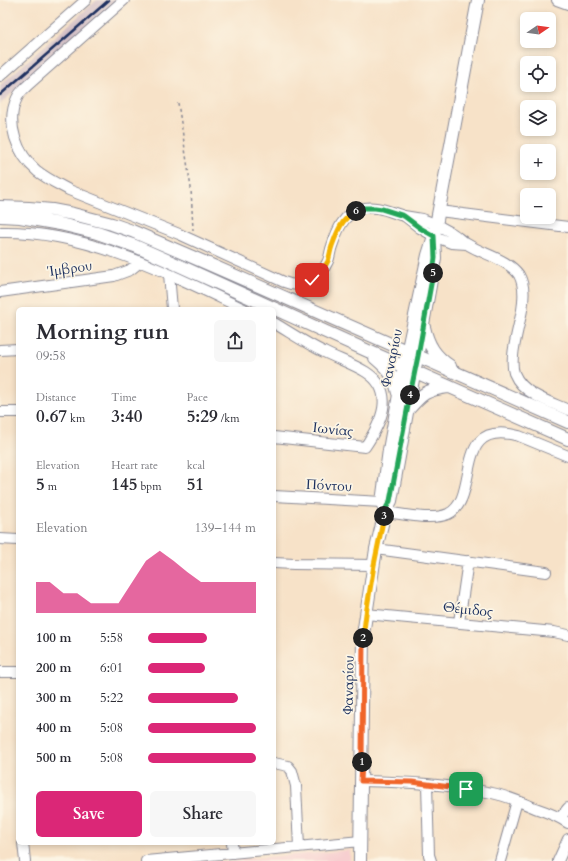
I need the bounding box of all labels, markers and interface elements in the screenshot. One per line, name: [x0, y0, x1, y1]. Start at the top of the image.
north arrow: [520, 12, 556, 48]
map controls: [520, 12, 556, 224]
button: locate: [520, 56, 556, 92]
button: layers: [520, 100, 556, 136]
button: +: [520, 144, 556, 180]
button: −: [520, 188, 556, 224]
pin: 6: [346, 201, 366, 221]
text: 6: [353, 203, 359, 218]
street label: Ίμβρου: [46, 256, 94, 281]
pin: [295, 263, 329, 297]
pin: 5: [423, 263, 443, 283]
text: 5: [430, 265, 436, 280]
icon: check: [301, 269, 323, 291]
text: Morning run: [36, 317, 169, 347]
button: share: [214, 320, 256, 362]
street label: Φαναρίου: [376, 327, 407, 389]
text: 09:58: [36, 347, 66, 365]
pin: 4: [400, 385, 420, 405]
text: 4: [407, 387, 413, 402]
text: Distance: [36, 390, 76, 405]
text: Time: [111, 390, 137, 405]
text: Pace: [187, 390, 208, 405]
text: 0.67: [36, 405, 67, 428]
text: 3:40: [111, 405, 142, 428]
text: 5:29: [187, 405, 218, 428]
text: km: [67, 411, 85, 426]
text: /km: [218, 411, 239, 426]
street label: Ιωνίας: [312, 418, 354, 441]
text: Elevation: [36, 458, 80, 473]
text: Heart rate: [111, 458, 158, 473]
text: kcal: [187, 458, 205, 473]
text: 5: [36, 473, 45, 496]
text: 145: [111, 473, 137, 496]
text: 51: [187, 473, 204, 496]
street label: Πόντου: [305, 475, 353, 496]
text: m: [45, 479, 57, 494]
text: bpm: [137, 479, 161, 494]
pin: 3: [374, 506, 394, 526]
text: 3: [381, 508, 387, 523]
text: Elevation: [36, 519, 88, 537]
text: 139–144 m: [194, 519, 256, 537]
street label: Θέμιδος: [442, 597, 494, 622]
pin: 2: [353, 628, 373, 648]
text: 100 m: [36, 629, 71, 647]
text: 5:58: [100, 629, 123, 647]
text: 2: [360, 630, 366, 645]
street label: Φαναρίου: [338, 655, 359, 715]
text: 200 m: [36, 659, 71, 677]
text: 6:01: [100, 659, 123, 677]
text: 300 m: [36, 689, 71, 707]
text: 5:22: [100, 689, 123, 707]
text: 400 m: [36, 719, 71, 737]
text: 5:08: [100, 719, 123, 737]
text: 500 m: [36, 749, 71, 767]
text: 5:08: [100, 749, 123, 767]
pin: 1: [352, 752, 372, 772]
text: 1: [359, 754, 365, 769]
pin: [449, 772, 483, 806]
icon: arrive: [455, 778, 477, 800]
button: Save: [36, 791, 142, 837]
button: Share: [150, 791, 256, 837]

